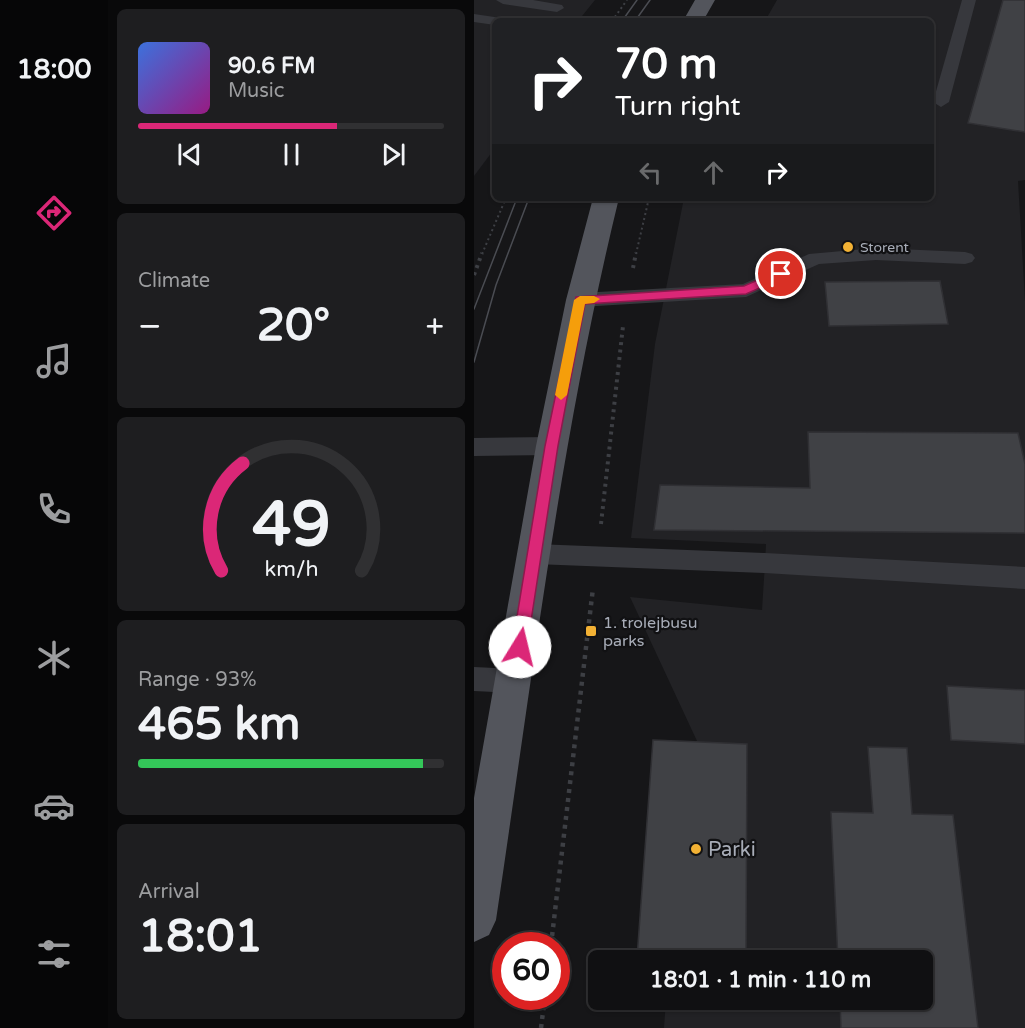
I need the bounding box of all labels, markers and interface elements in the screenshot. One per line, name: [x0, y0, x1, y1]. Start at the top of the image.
text: 70 m: [615, 39, 717, 90]
icon: right: [516, 42, 594, 120]
text: 18:00: [17, 53, 91, 86]
text: 90.6 FM: [228, 53, 316, 79]
text: Music: [228, 79, 284, 103]
text: Turn right: [615, 90, 741, 123]
icon: previous: [173, 138, 206, 171]
icon: pause: [275, 138, 308, 171]
icon: next: [377, 138, 410, 171]
icon: left: [634, 156, 667, 189]
icon: ahead: [697, 156, 730, 189]
icon: right: [760, 156, 793, 189]
icon: directions: [33, 192, 75, 234]
place label: Storent: [860, 239, 910, 256]
marker: Storent: [841, 240, 855, 254]
pin: [755, 248, 806, 299]
icon: arrive: [764, 257, 797, 290]
text: Climate: [138, 269, 210, 293]
text: 20°: [257, 299, 330, 353]
text: −: [138, 307, 162, 346]
text: +: [425, 307, 444, 346]
icon: music: [33, 340, 75, 382]
icon: phone: [33, 488, 75, 530]
text: 49: [252, 488, 330, 563]
text: km/h: [264, 556, 318, 582]
place label: 1. trolejbusu parks: [603, 613, 697, 651]
position arrow: [488, 615, 552, 679]
marker: 1. trolejbusu parks: [584, 624, 598, 638]
icon: climate: [33, 637, 75, 679]
text: Range · 93%: [138, 668, 257, 692]
text: 465 km: [138, 698, 300, 752]
icon: car: [33, 785, 75, 827]
place label: Parki: [708, 838, 756, 862]
marker: Parki: [689, 842, 703, 856]
text: Arrival: [138, 880, 200, 904]
text: 18:01: [138, 910, 263, 964]
speed limit sign: 60: [492, 932, 570, 1010]
icon: filters: [33, 933, 75, 975]
text: 18:01 · 1 min · 110 m: [650, 967, 871, 993]

